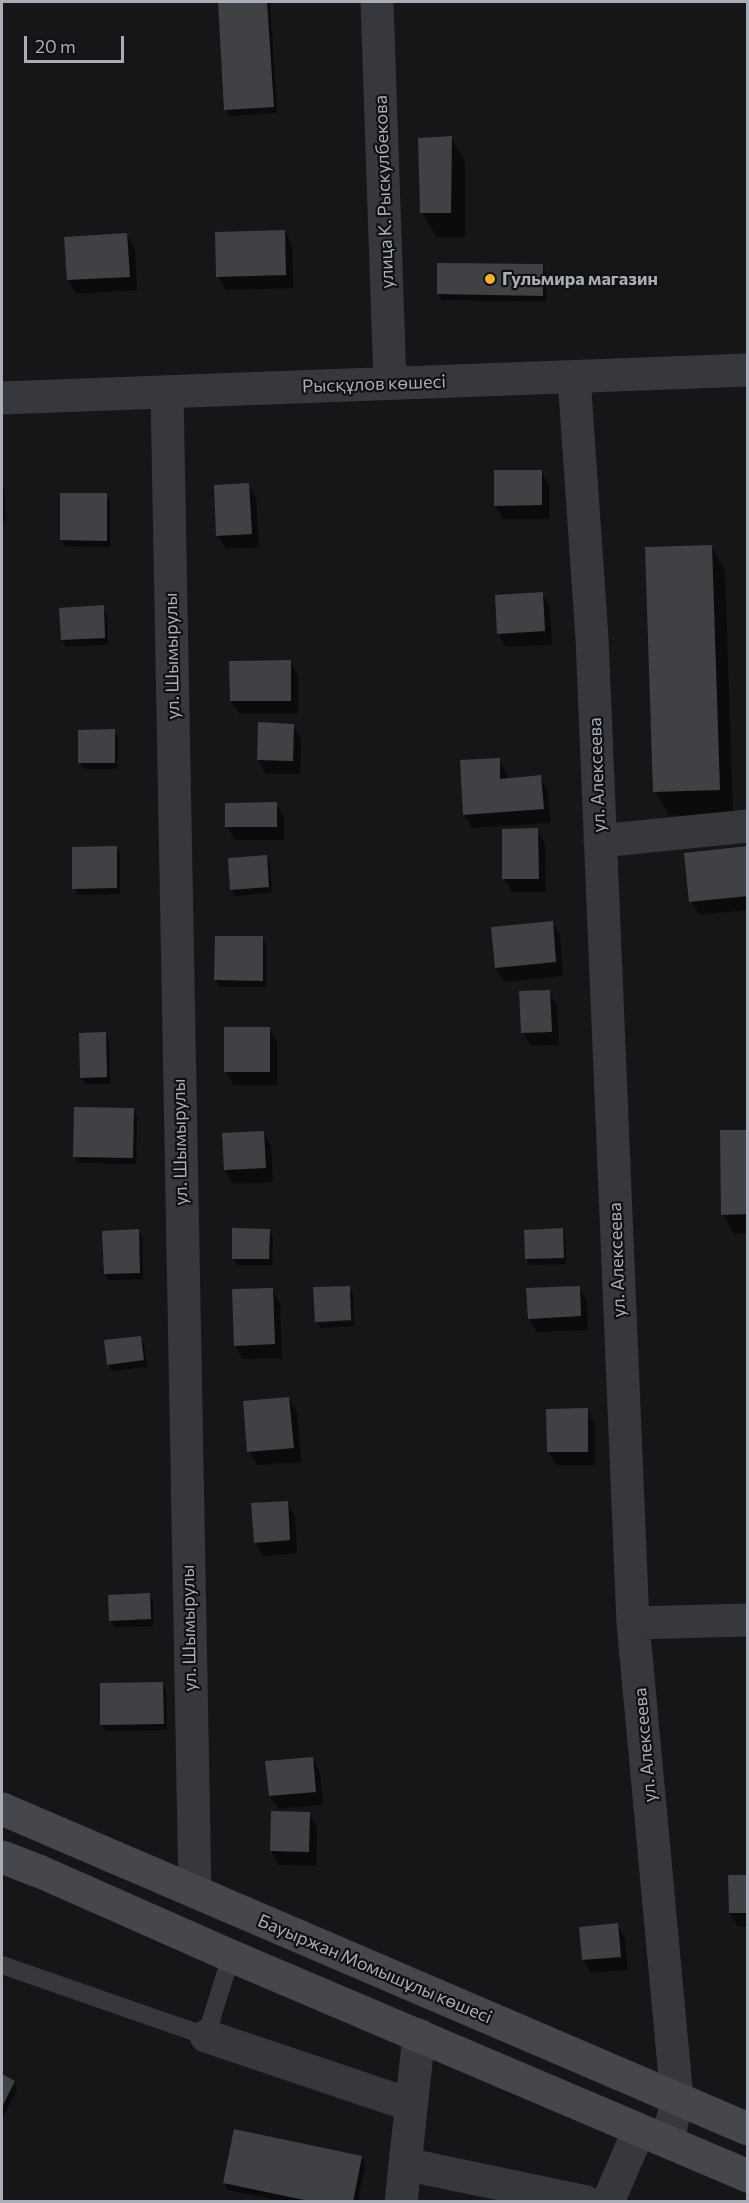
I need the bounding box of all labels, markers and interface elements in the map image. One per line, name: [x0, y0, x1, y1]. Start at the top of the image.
scale bar: [27, 24, 128, 62]
text: 20 m: [35, 35, 76, 57]
street label: улица К. Рыскулбекова: [370, 95, 398, 289]
place label: Гульмира магазин: [502, 268, 658, 290]
marker: Гульмира магазин: [483, 272, 497, 286]
street label: Рысқұлов көшесі: [302, 371, 446, 397]
street label: ул. Шымырулы: [160, 592, 184, 720]
street label: ул. Алексеева: [584, 717, 610, 833]
street label: ул. Шымырулы: [168, 1078, 192, 1206]
street label: ул. Алексеева: [604, 1202, 630, 1318]
street label: ул. Шымырулы: [177, 1564, 201, 1692]
street label: ул. Алексеева: [629, 1687, 661, 1803]
street label: Бауыржан Момышұлы көшесі: [255, 1910, 495, 2028]

